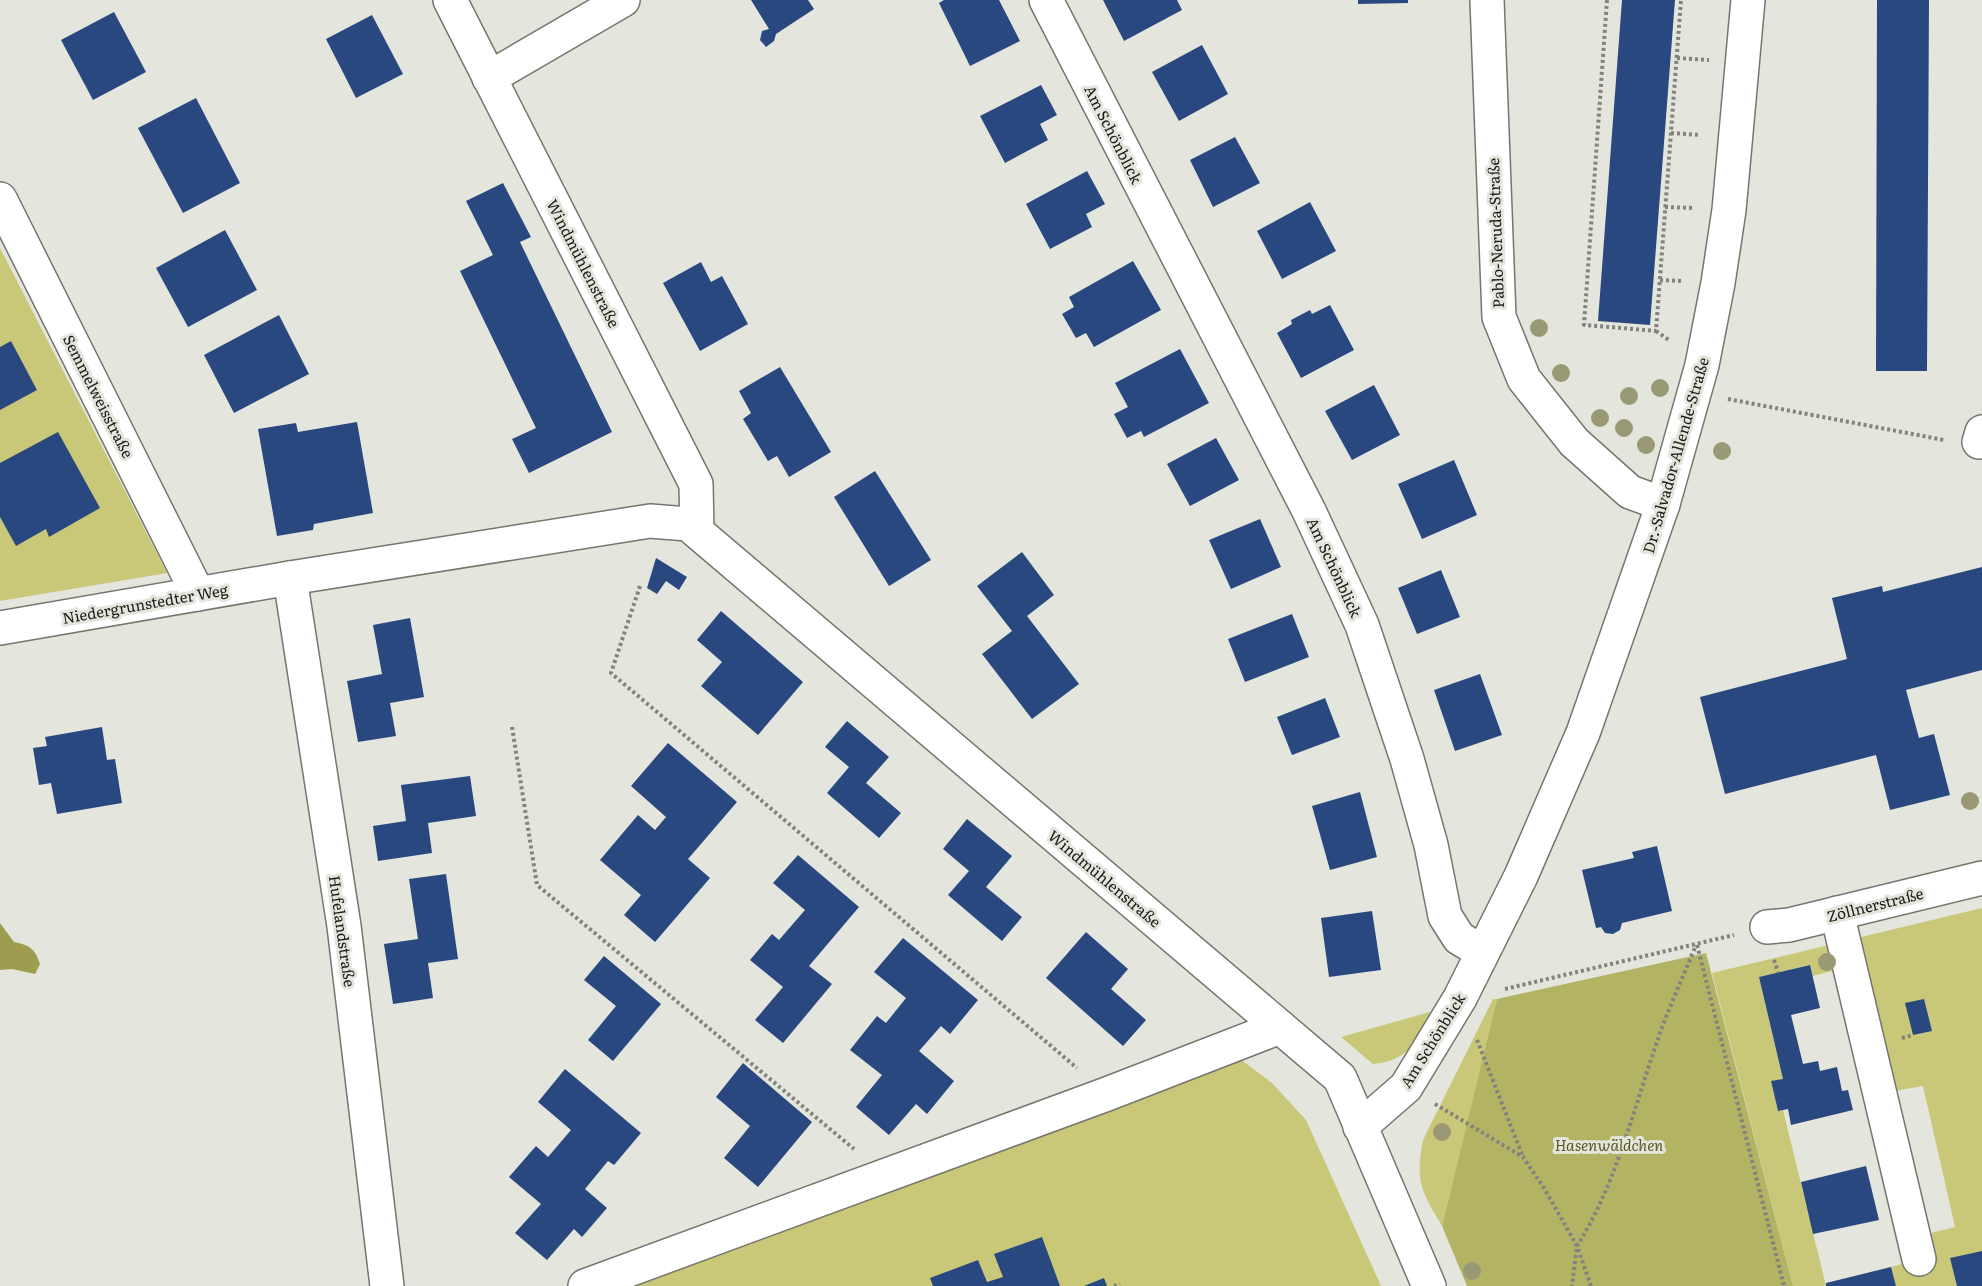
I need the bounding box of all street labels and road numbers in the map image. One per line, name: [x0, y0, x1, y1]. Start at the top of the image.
street label: Am Schönblick: [1079, 81, 1149, 188]
street label: Pablo-Neruda-Straße: [1481, 157, 1509, 309]
street label: Windmühlenstraße: [542, 195, 626, 331]
street label: Semmelweisstraße: [58, 330, 140, 462]
street label: Dr.-Salvador-Allende-Straße: [1636, 354, 1714, 556]
street label: Am Schönblick: [1302, 513, 1369, 622]
street label: Niedergrunstedter Weg: [60, 577, 230, 629]
street label: Windmühlenstraße: [1043, 824, 1167, 932]
street label: Hufelandstraße: [324, 874, 362, 989]
street label: Zöllnerstraße: [1824, 881, 1926, 927]
street label: Am Schönblick: [1394, 987, 1471, 1092]

